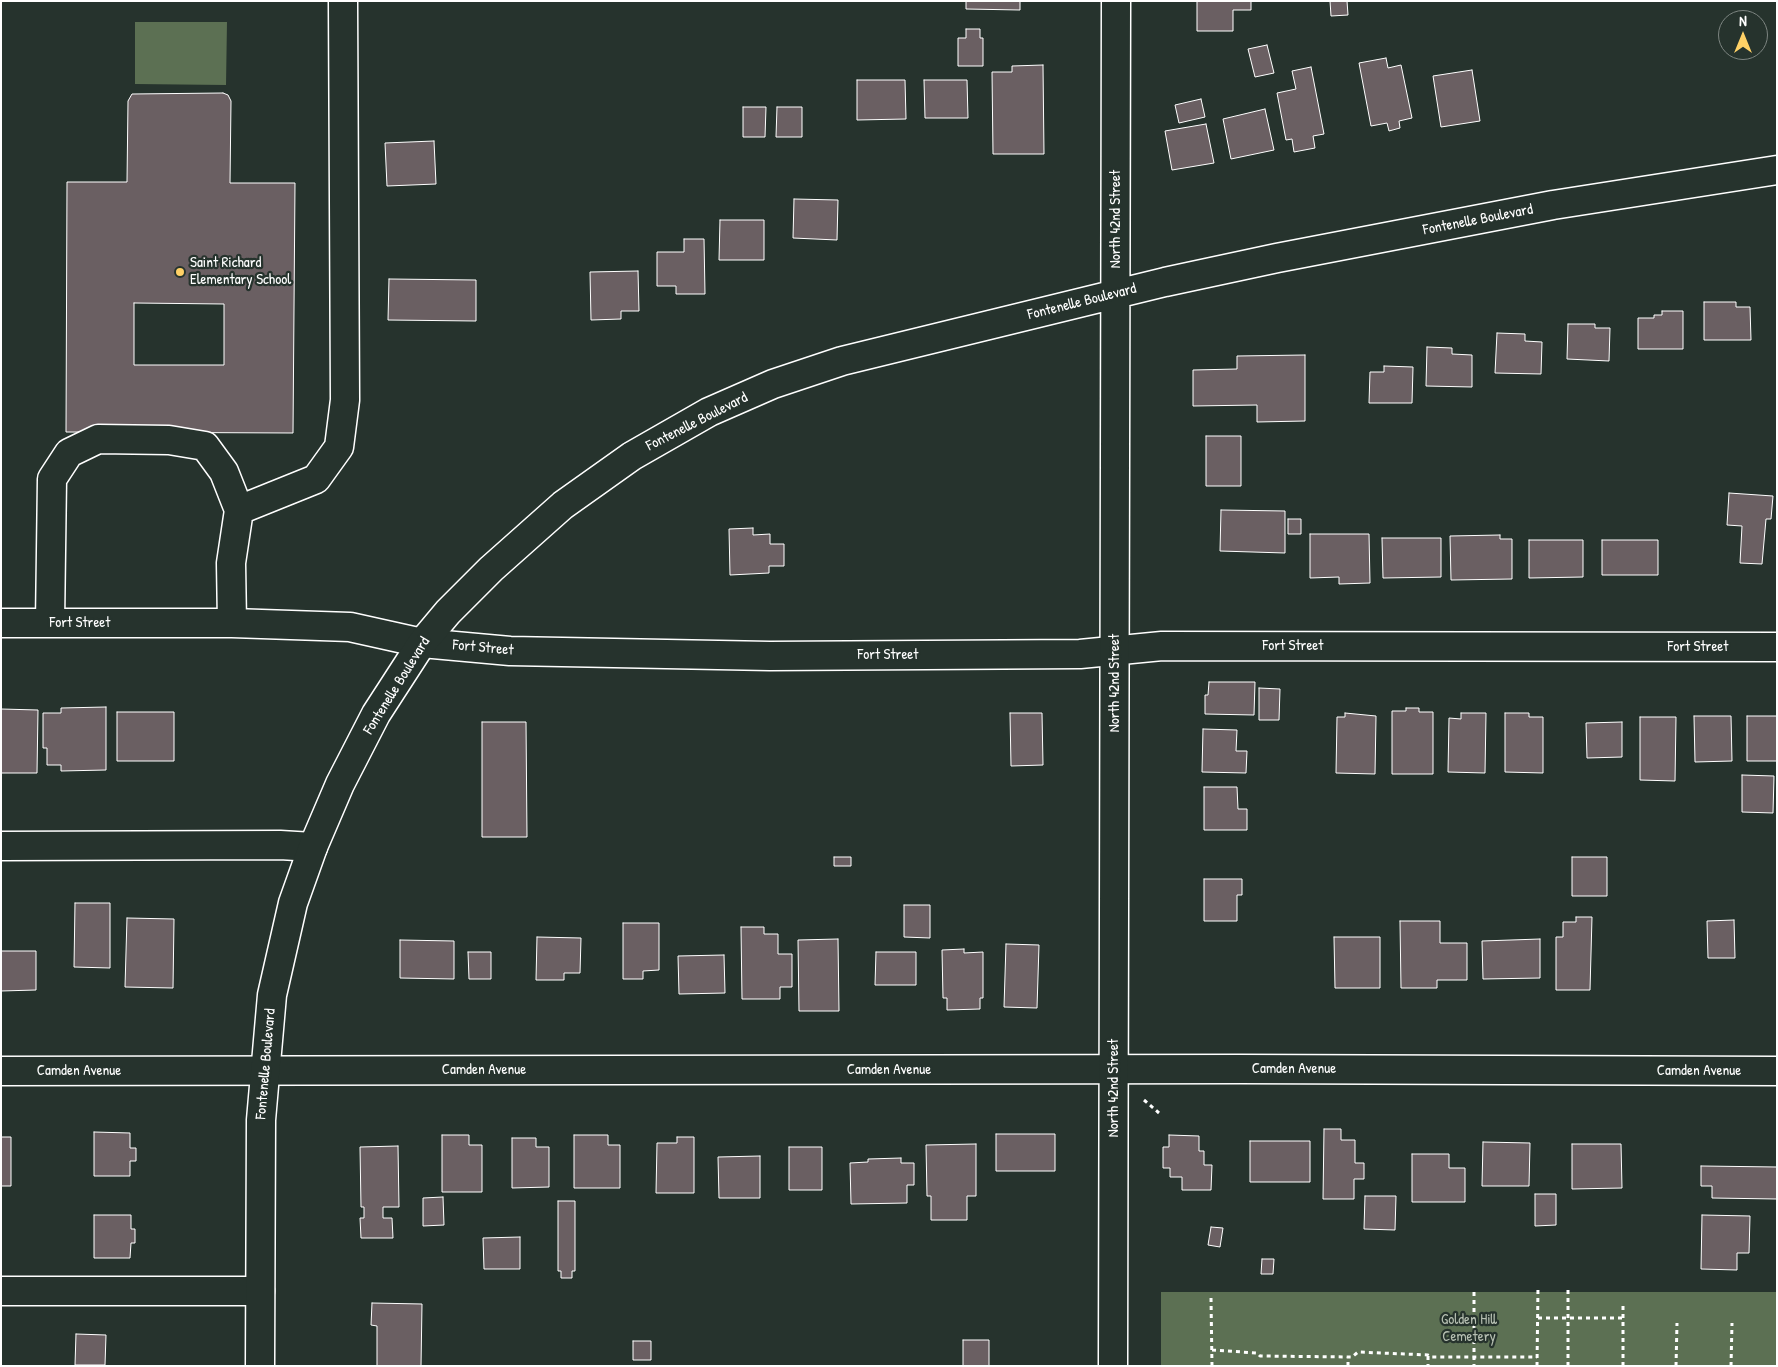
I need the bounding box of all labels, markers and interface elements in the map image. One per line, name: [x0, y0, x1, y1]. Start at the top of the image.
north arrow: [1718, 10, 1768, 60]
text: N: [1739, 11, 1747, 30]
street label: North 42nd Street: [1107, 170, 1125, 268]
street label: Fontenelle Boulevard: [1422, 201, 1534, 239]
place label: Saint Richard Elementary School: [190, 254, 291, 289]
marker: Saint Richard Elementary School: [174, 266, 186, 278]
street label: Fontenelle Boulevard: [1026, 280, 1138, 324]
street label: Fontenelle Boulevard: [643, 389, 751, 455]
street label: Fort Street: [50, 614, 110, 632]
street label: Fontenelle Boulevard: [360, 634, 434, 738]
street label: North 42nd Street: [1106, 634, 1124, 732]
street label: Fort Street: [452, 636, 514, 660]
street label: Fort Street: [1263, 637, 1323, 655]
street label: Fort Street: [1668, 638, 1728, 656]
street label: Fort Street: [858, 646, 918, 664]
street label: Fontenelle Boulevard: [252, 1008, 280, 1120]
street label: North 42nd Street: [1105, 1039, 1123, 1137]
street label: Camden Avenue: [1252, 1060, 1336, 1078]
street label: Camden Avenue: [442, 1061, 526, 1079]
street label: Camden Avenue: [847, 1061, 931, 1079]
street label: Camden Avenue: [37, 1062, 121, 1080]
street label: Camden Avenue: [1657, 1062, 1741, 1080]
park label: Golden Hill Cemetery: [1441, 1311, 1497, 1346]

